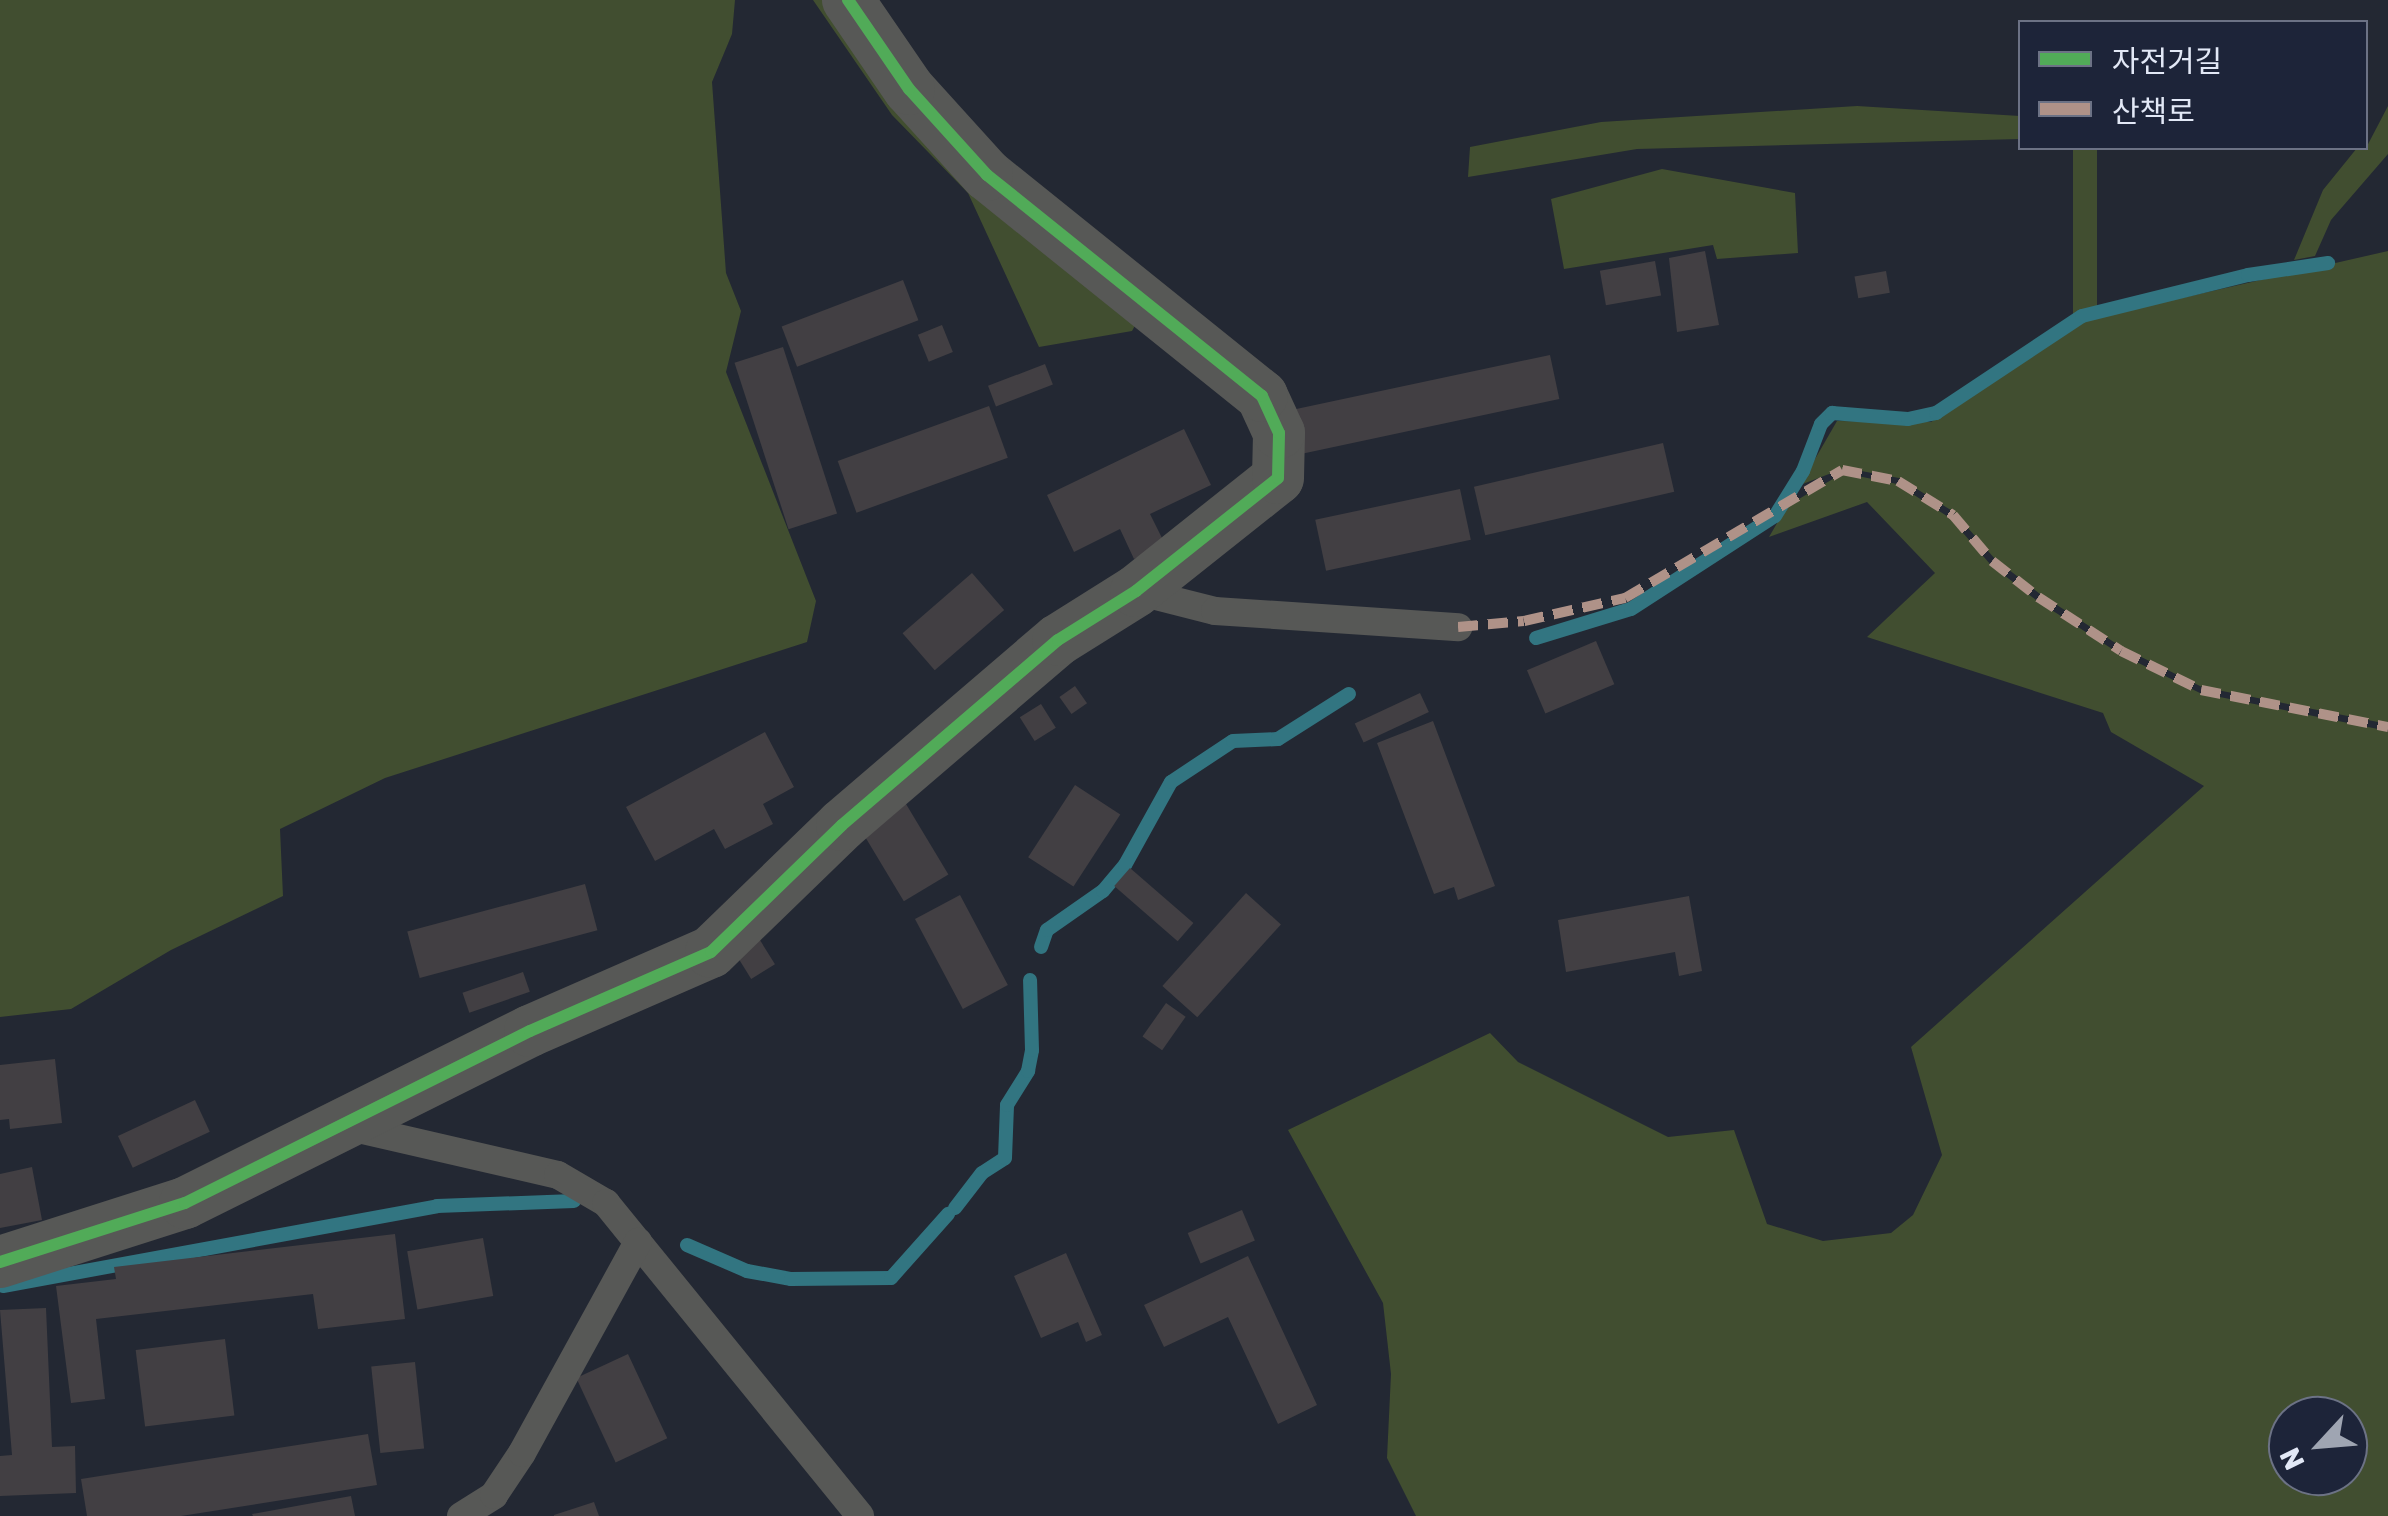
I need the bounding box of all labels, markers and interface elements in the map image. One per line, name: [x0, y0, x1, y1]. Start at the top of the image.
legend: [2018, 20, 2368, 150]
text: 자전거길: [2112, 44, 2222, 80]
text: 산책로: [2112, 94, 2195, 130]
north arrow: [2268, 1396, 2368, 1496]
text: N: [2273, 1442, 2312, 1475]

